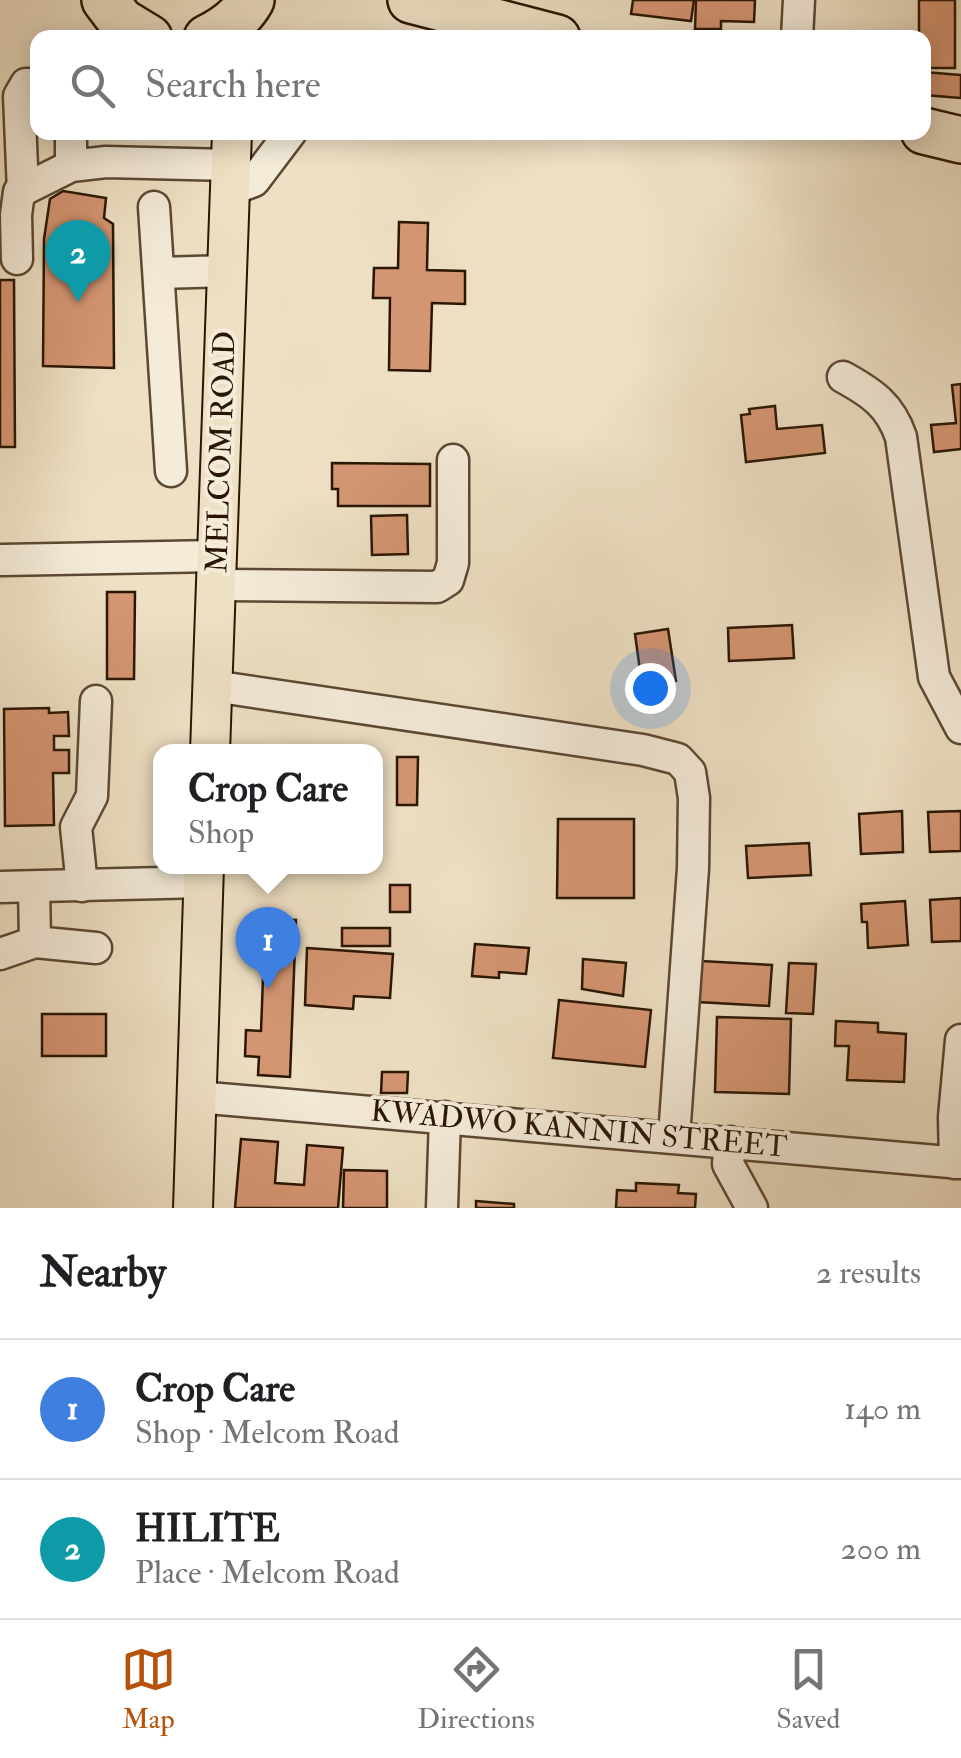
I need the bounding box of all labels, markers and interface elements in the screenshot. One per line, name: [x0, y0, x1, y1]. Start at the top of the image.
search box: [30, 30, 931, 140]
icon: search: [65, 58, 120, 113]
text: Search here: [145, 61, 321, 109]
pin: 2: [46, 220, 110, 302]
street label: MELCOM ROAD: [198, 330, 244, 574]
your location: [625, 663, 676, 714]
popup: [153, 744, 383, 874]
text: Crop Care: [188, 765, 348, 813]
text: Shop: [188, 813, 254, 853]
pin: 1: [236, 906, 300, 989]
street label: KWADWO KANNIN STREET: [369, 1092, 789, 1166]
text: Nearby: [40, 1247, 166, 1299]
text: 2 results: [816, 1253, 921, 1293]
text: Crop Care: [135, 1365, 295, 1413]
text: 1: [67, 1389, 78, 1429]
text: 140 m: [844, 1389, 921, 1429]
text: Shop · Melcom Road: [135, 1413, 399, 1453]
text: HILITE: [135, 1505, 280, 1553]
text: 2: [64, 1529, 81, 1569]
text: 200 m: [840, 1529, 921, 1569]
text: Place · Melcom Road: [135, 1553, 400, 1593]
tab: Map: [121, 1642, 176, 1737]
tab: Directions: [417, 1642, 535, 1737]
tab: Saved: [776, 1642, 840, 1737]

